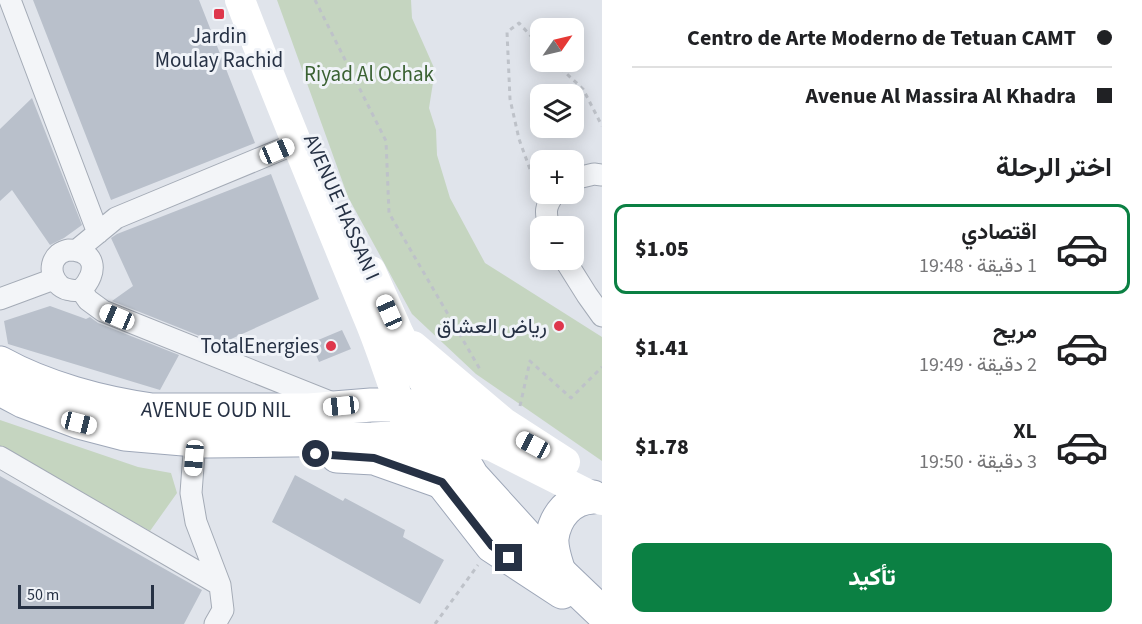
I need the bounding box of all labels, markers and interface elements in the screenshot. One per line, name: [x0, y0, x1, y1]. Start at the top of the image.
marker: Jardin Moulay Rachid: [212, 7, 226, 21]
north arrow: [530, 18, 584, 72]
map controls: [530, 18, 584, 270]
place label: Jardin Moulay Rachid: [155, 21, 283, 75]
text: Centro de Arte Moderno de Tetuan CAMT: [687, 22, 1076, 54]
park label: Riyad Al Ochak: [304, 59, 435, 89]
text: Avenue Al Massira Al Khadra: [806, 80, 1076, 112]
button: layers: [530, 84, 584, 138]
street label: AVENUE HASSAN I: [296, 129, 388, 285]
car: [257, 136, 297, 166]
text: اختر الرحلة: [996, 148, 1112, 187]
button: +: [530, 150, 584, 204]
button: −: [530, 216, 584, 270]
text: اقتصادي: [961, 216, 1037, 248]
icon: car: [1055, 222, 1109, 276]
text: $1.05: [635, 233, 689, 265]
text: 1 دقيقة · 19:48: [919, 252, 1037, 280]
car: [373, 292, 405, 332]
car: [97, 302, 137, 332]
place label: رياض العشاق: [437, 311, 547, 341]
text: مريح: [993, 315, 1037, 347]
marker: رياض العشاق: [552, 319, 566, 333]
icon: car: [1055, 321, 1109, 375]
place label: TotalEnergies: [201, 331, 319, 361]
text: $1.41: [635, 332, 689, 364]
marker: TotalEnergies: [324, 339, 338, 353]
text: 2 دقيقة · 19:49: [919, 351, 1037, 379]
street label: AVENUE OUD NIL: [139, 394, 291, 425]
car: [322, 395, 360, 417]
car: [59, 410, 99, 436]
text: XL: [1013, 415, 1037, 447]
icon: car: [1055, 420, 1109, 474]
car: [513, 429, 553, 461]
text: $1.78: [635, 431, 689, 463]
car: [183, 439, 205, 477]
route start: [302, 440, 329, 467]
text: 3 دقيقة · 19:50: [919, 448, 1037, 476]
button: تأكيد: [632, 543, 1112, 612]
route end: [495, 544, 522, 571]
scale bar: [18, 582, 154, 610]
text: 50 m: [27, 584, 59, 606]

